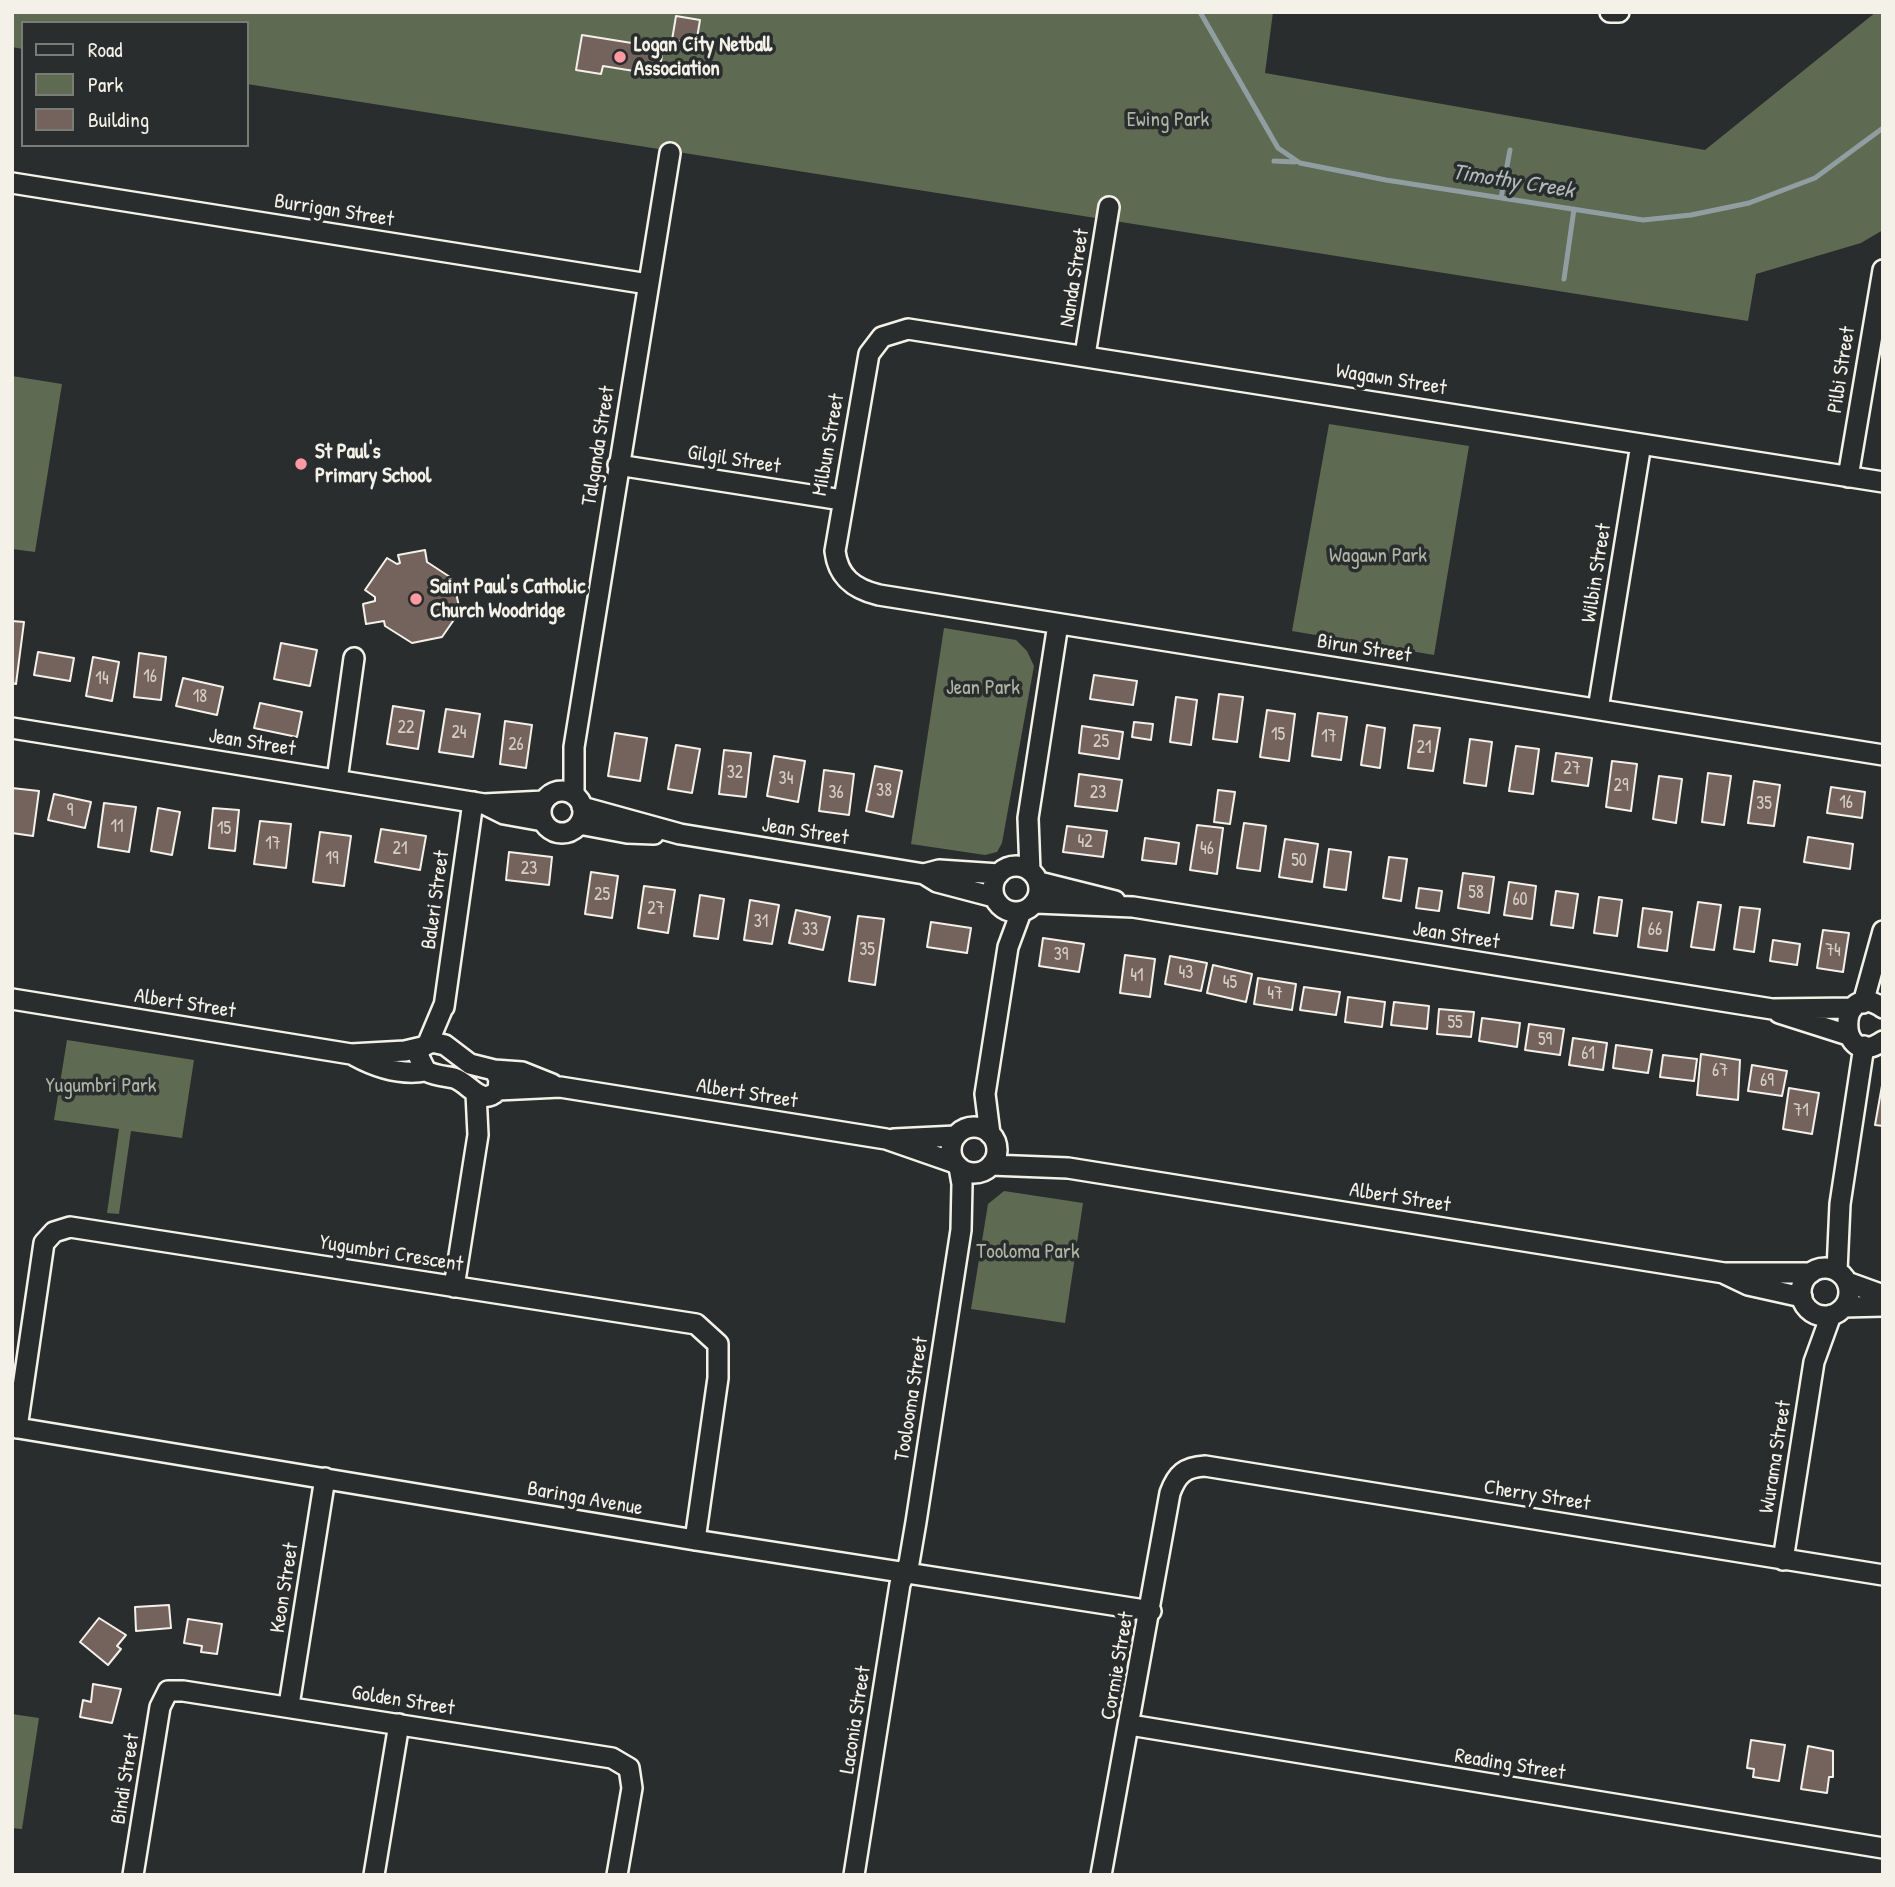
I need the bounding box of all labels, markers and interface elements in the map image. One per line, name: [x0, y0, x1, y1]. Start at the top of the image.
legend: [21, 21, 248, 147]
place label: Logan City Netball Association: [634, 32, 772, 82]
text: Road: [88, 35, 122, 64]
marker: Logan City Netball Association: [612, 49, 628, 65]
text: Park: [88, 70, 123, 99]
text: Building: [88, 105, 149, 134]
park label: Ewing Park: [1127, 107, 1209, 133]
water label: Timothy Creek: [1450, 159, 1576, 205]
street label: Burrigan Street: [272, 189, 396, 233]
street label: Nanda Street: [1055, 227, 1095, 329]
street label: Pilbi Street: [1823, 325, 1861, 415]
street label: Wagawn Street: [1334, 359, 1448, 401]
street label: Talganda Street: [577, 384, 621, 508]
street label: Milbun Street: [808, 392, 850, 498]
place label: St Paul's Primary School: [315, 439, 431, 489]
street label: Gilgil Street: [686, 440, 782, 480]
marker: St Paul's Primary School: [293, 456, 309, 472]
street label: Wilbin Street: [1577, 522, 1617, 624]
park label: Wagawn Park: [1329, 543, 1427, 569]
place label: Saint Paul's Catholic Church Woodridge: [430, 574, 585, 624]
marker: Saint Paul's Catholic Church Woodridge: [408, 591, 424, 607]
street label: Birun Street: [1315, 629, 1413, 669]
house number: 16: [143, 666, 157, 688]
house number: 14: [95, 668, 109, 690]
park label: Jean Park: [946, 675, 1020, 701]
house number: 18: [193, 686, 207, 708]
house number: 22: [398, 717, 414, 739]
house number: 24: [451, 722, 467, 744]
street label: Jean Street: [207, 724, 297, 762]
house number: 15: [1271, 724, 1285, 746]
house number: 17: [1321, 726, 1337, 748]
house number: 25: [1093, 731, 1109, 753]
house number: 26: [508, 734, 524, 756]
house number: 21: [1417, 737, 1431, 759]
house number: 27: [1563, 758, 1581, 780]
house number: 32: [727, 762, 743, 784]
house number: 34: [779, 768, 793, 790]
house number: 29: [1613, 775, 1629, 797]
house number: 38: [876, 780, 892, 802]
house number: 36: [828, 782, 844, 804]
house number: 23: [1090, 782, 1106, 804]
house number: 16: [1839, 792, 1853, 814]
house number: 35: [1756, 793, 1772, 815]
house number: 9: [67, 800, 73, 822]
street label: Jean Street: [760, 813, 850, 851]
house number: 11: [110, 816, 124, 838]
house number: 15: [217, 818, 231, 840]
house number: 42: [1077, 831, 1093, 853]
house number: 17: [265, 833, 281, 855]
house number: 21: [393, 838, 407, 860]
house number: 46: [1200, 838, 1214, 860]
house number: 19: [325, 848, 339, 870]
street label: Baleri Street: [417, 849, 455, 951]
house number: 50: [1291, 850, 1307, 872]
house number: 23: [521, 858, 537, 880]
house number: 58: [1468, 882, 1484, 904]
house number: 25: [594, 884, 610, 906]
house number: 60: [1512, 889, 1528, 911]
house number: 27: [647, 898, 665, 920]
house number: 31: [754, 911, 768, 933]
street label: Jean Street: [1411, 917, 1501, 955]
house number: 33: [802, 919, 818, 941]
house number: 66: [1648, 919, 1662, 941]
house number: 35: [859, 939, 875, 961]
house number: 74: [1825, 940, 1841, 962]
house number: 39: [1054, 944, 1068, 966]
house number: 43: [1179, 962, 1193, 984]
house number: 41: [1130, 965, 1144, 987]
house number: 45: [1223, 972, 1237, 994]
house number: 47: [1267, 983, 1283, 1005]
street label: Albert Street: [133, 984, 237, 1024]
house number: 55: [1447, 1012, 1463, 1034]
house number: 59: [1538, 1029, 1552, 1051]
house number: 61: [1581, 1043, 1595, 1065]
house number: 67: [1712, 1060, 1728, 1082]
house number: 69: [1760, 1070, 1774, 1092]
park label: Yugumbri Park: [45, 1073, 157, 1099]
street label: Albert Street: [695, 1074, 799, 1114]
house number: 71: [1793, 1100, 1809, 1122]
street label: Albert Street: [1348, 1178, 1452, 1218]
street label: Yugumbri Crescent: [317, 1230, 465, 1278]
park label: Tooloma Park: [976, 1239, 1080, 1265]
street label: Toolooma Street: [890, 1335, 934, 1463]
street label: Wurama Street: [1755, 1399, 1797, 1515]
street label: Cherry Street: [1482, 1475, 1592, 1517]
street label: Baringa Avenue: [525, 1476, 645, 1522]
street label: Keon Street: [265, 1541, 305, 1635]
street label: Cormie Street: [1096, 1610, 1140, 1722]
street label: Laconia Street: [835, 1664, 877, 1776]
street label: Golden Street: [350, 1680, 456, 1722]
street label: Bindi Street: [106, 1732, 146, 1826]
street label: Reading Street: [1453, 1744, 1567, 1786]

